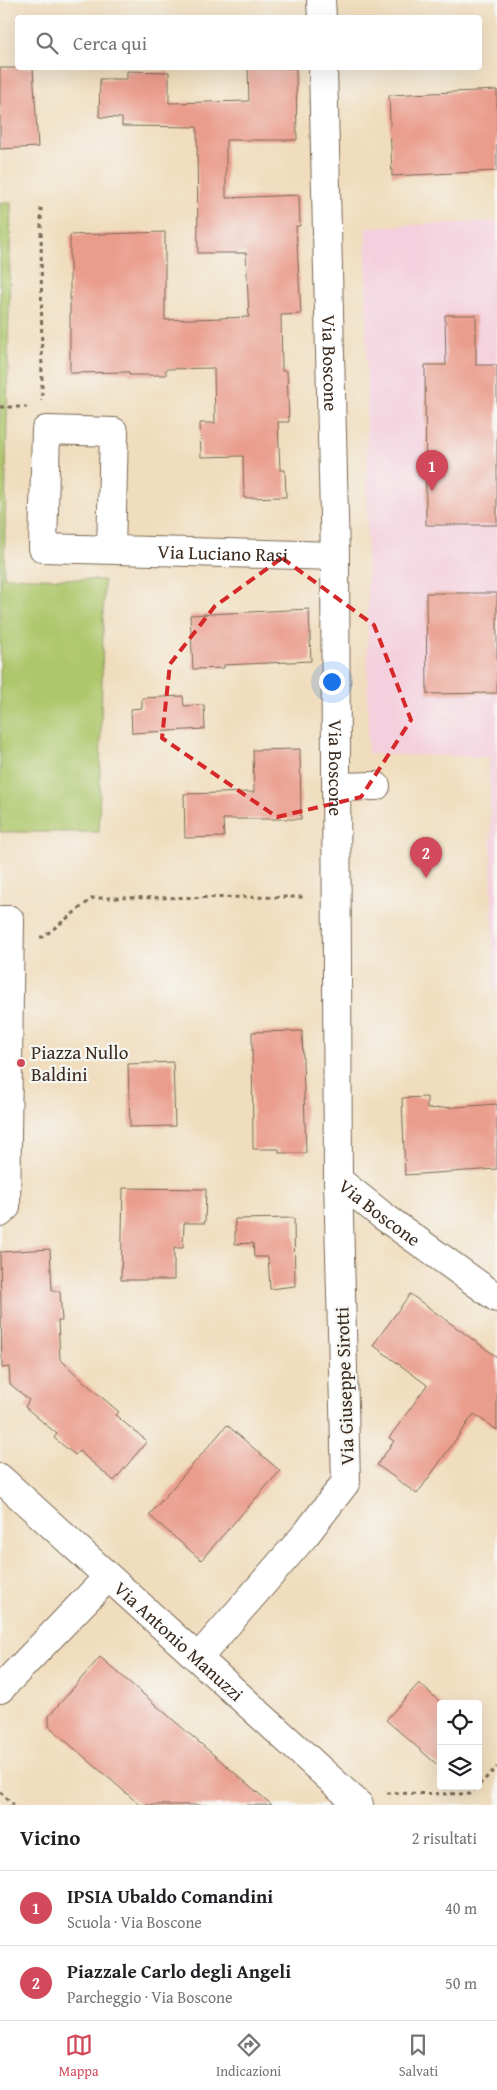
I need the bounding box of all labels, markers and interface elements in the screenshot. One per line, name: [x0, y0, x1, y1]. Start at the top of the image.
search box: [15, 15, 482, 70]
icon: search: [33, 29, 61, 57]
text: Cerca qui: [73, 29, 147, 57]
street label: Via Boscone: [315, 314, 345, 412]
pin: 1: [416, 450, 448, 491]
street label: Via Luciano Rasi: [157, 537, 289, 569]
your location: [319, 669, 345, 695]
street label: Via Boscone: [322, 719, 350, 816]
pin: 2: [410, 837, 442, 878]
place label: Piazza Nullo Baldini: [31, 1038, 128, 1088]
marker: Piazza Nullo Baldini: [15, 1057, 27, 1069]
street label: Via Boscone: [333, 1172, 427, 1253]
street label: Via Giuseppe Sirotti: [327, 1306, 361, 1466]
street label: Via Antonio Manuzzi: [108, 1574, 250, 1708]
map controls: [437, 1700, 482, 1790]
button: locate: [437, 1700, 482, 1745]
button: layers: [437, 1745, 482, 1790]
text: Vicino: [20, 1822, 80, 1853]
text: 2 risultati: [412, 1826, 477, 1850]
text: IPSIA Ubaldo Comandini: [67, 1882, 273, 1910]
text: 1: [32, 1896, 40, 1920]
text: 40 m: [445, 1896, 477, 1920]
text: Scuola · Via Boscone: [67, 1910, 202, 1934]
text: Piazzale Carlo degli Angeli: [67, 1957, 291, 1985]
text: 2: [32, 1971, 40, 1995]
text: 50 m: [445, 1971, 477, 1995]
text: Parcheggio · Via Boscone: [67, 1985, 233, 2009]
tab: Mappa: [59, 2031, 99, 2081]
tab: Indicazioni: [216, 2031, 281, 2081]
tab: Salvati: [399, 2031, 438, 2081]

